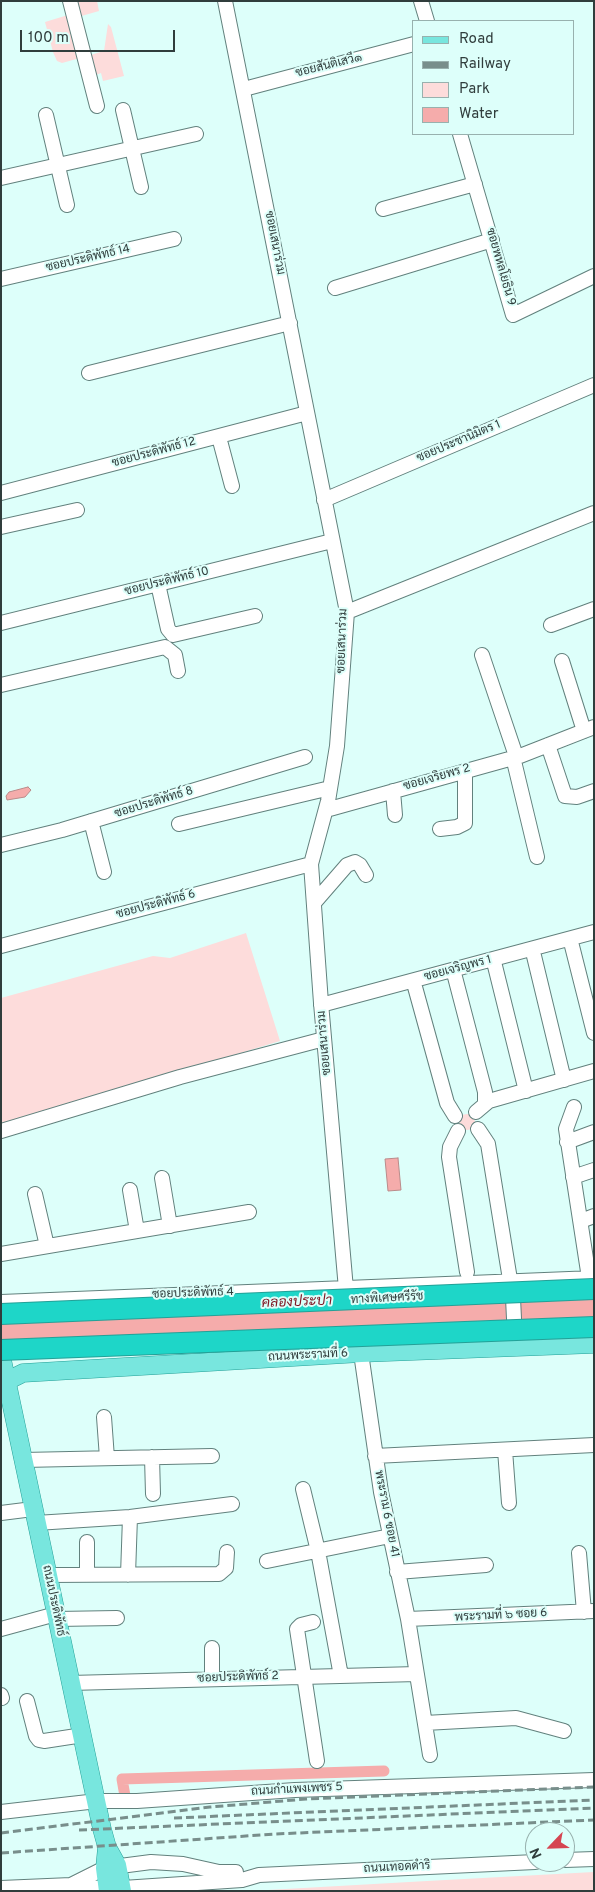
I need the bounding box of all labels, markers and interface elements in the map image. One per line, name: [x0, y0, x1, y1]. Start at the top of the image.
scale bar: [22, 20, 178, 52]
legend: [412, 20, 575, 135]
text: 100 m: [28, 29, 69, 48]
text: Road: [459, 30, 494, 49]
street label: ซอยสันติเสวี๑: [294, 51, 364, 81]
text: Railway: [459, 55, 511, 74]
text: Park: [459, 80, 490, 99]
text: Water: [459, 105, 498, 124]
street label: ซอยเสนาร่วม: [261, 210, 287, 276]
street label: ซอยพหลโยธิน 9: [482, 227, 518, 307]
street label: ซอยประดิพัทธ์ 14: [44, 242, 132, 276]
street label: ซอยประชานิมิตร 1: [415, 418, 503, 466]
street label: ซอยประดิพัทธ์ 12: [111, 435, 197, 471]
street label: ซอยประดิพัทธ์ 10: [123, 565, 211, 599]
street label: ซอยเสนาร่วม: [335, 608, 351, 674]
street label: ซอยเจริยพร 2: [402, 762, 472, 794]
street label: ซอยประดิพัทธ์ 8: [113, 784, 195, 822]
street label: ซอยประดิพัทธ์ 6: [115, 887, 197, 923]
street label: ซอยเจริญพร 1: [423, 953, 493, 985]
street label: ซอยเสนาร่วม: [315, 1010, 335, 1076]
street label: ซอยประดิพัทธ์ 4: [152, 1285, 234, 1303]
street label: ทางพิเศษศรีรัช: [350, 1290, 424, 1308]
water label: คลองประปา: [261, 1293, 333, 1313]
street label: ถนนพระรามที่ 6: [268, 1347, 348, 1365]
street label: พระราม 6 ซอย 41: [370, 1469, 402, 1559]
street label: ถนนประดิพัทธ์: [38, 1564, 68, 1638]
street label: พระรามที่ ๖ ซอย 6: [454, 1606, 548, 1626]
street label: ซอยประดิพัทธ์ 2: [197, 1669, 279, 1687]
street label: ถนนกำแพงเพชร 5: [251, 1780, 343, 1800]
north arrow: [525, 1822, 575, 1872]
text: N: [527, 1845, 547, 1861]
street label: ถนนเทอดดำริ: [363, 1859, 431, 1877]

